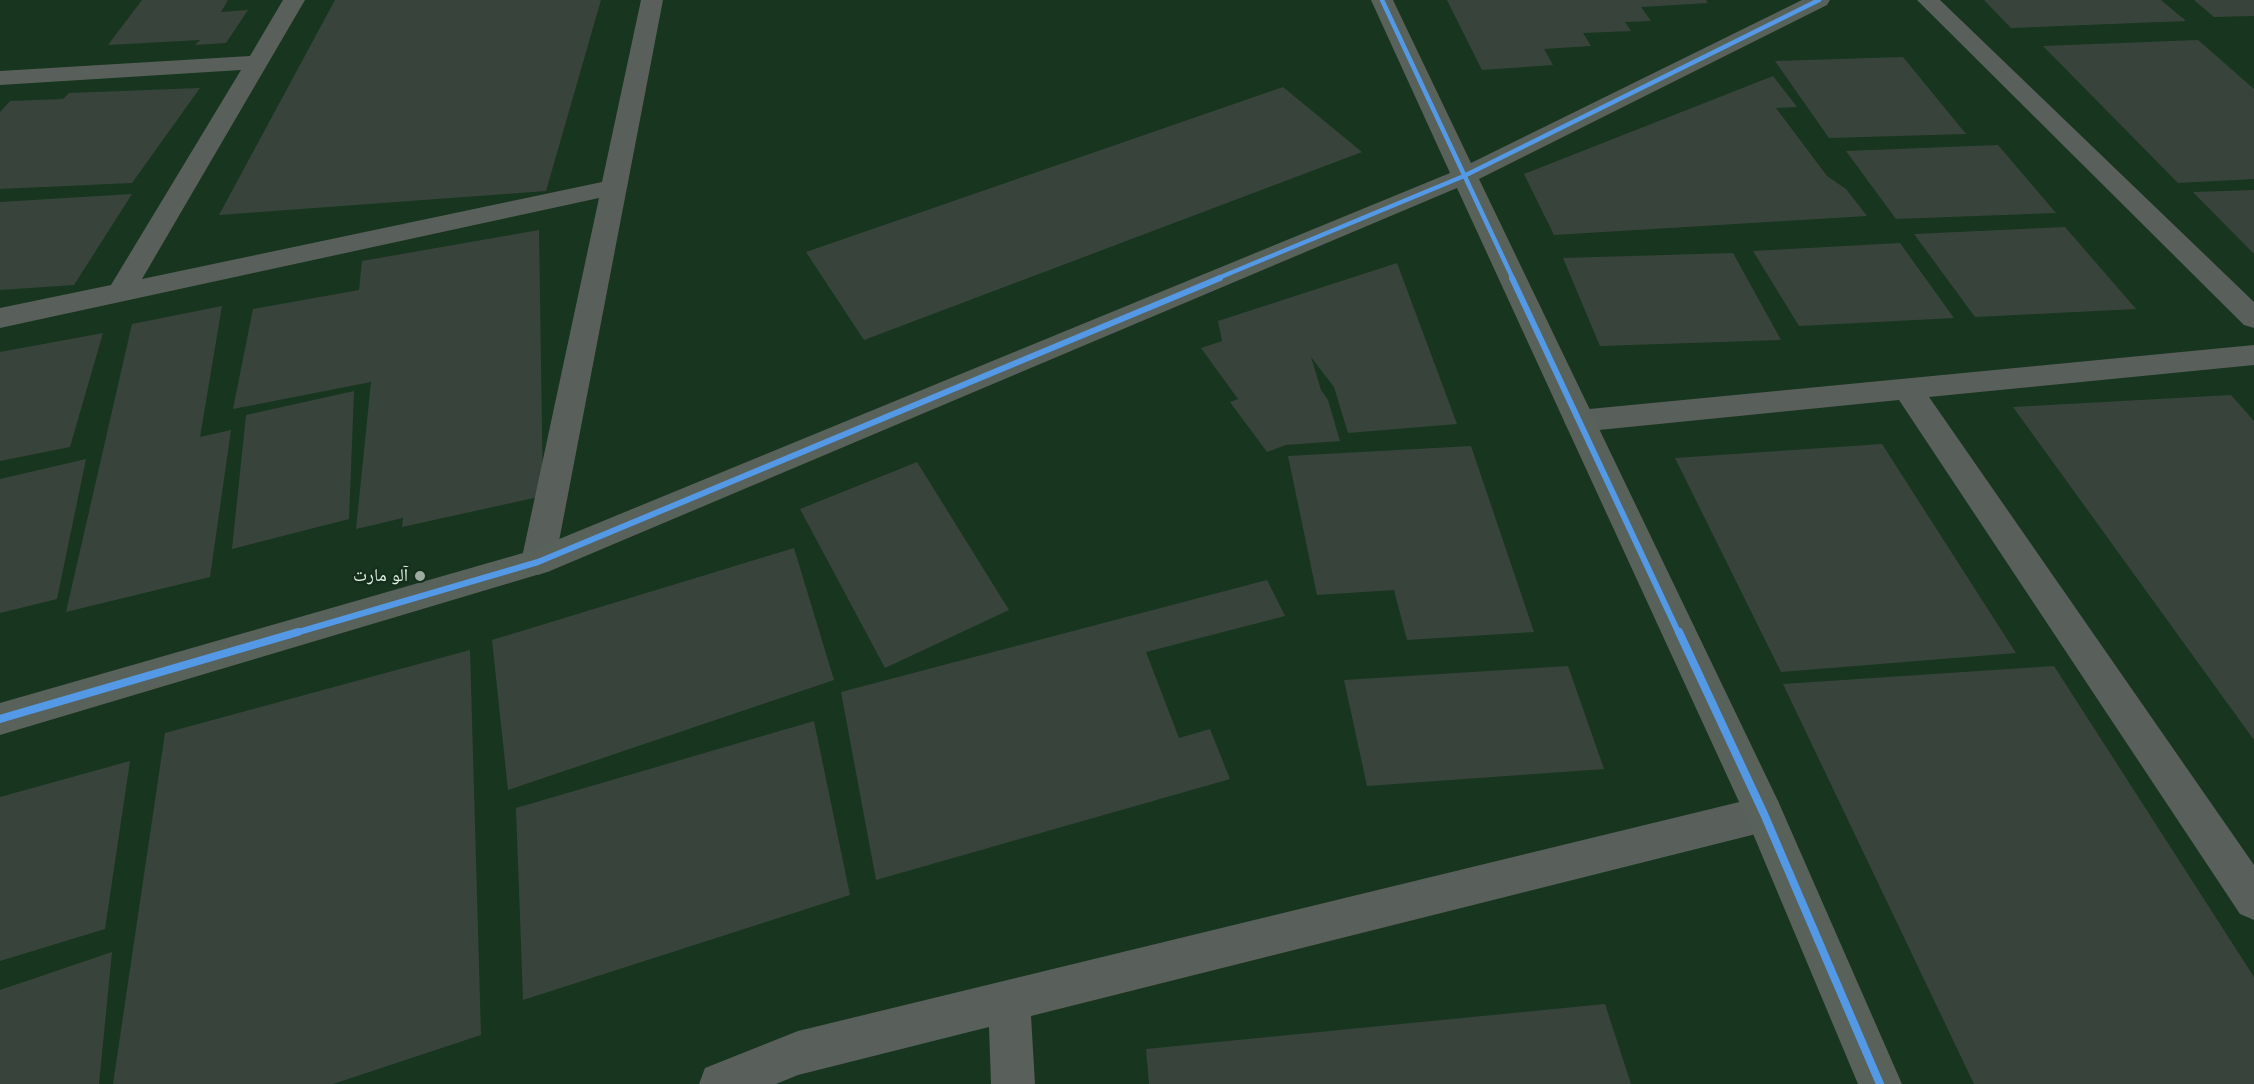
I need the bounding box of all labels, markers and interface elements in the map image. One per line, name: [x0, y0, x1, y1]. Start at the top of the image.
place label: آلو مارت: [353, 565, 408, 587]
marker: آلو مارت: [413, 569, 427, 583]

